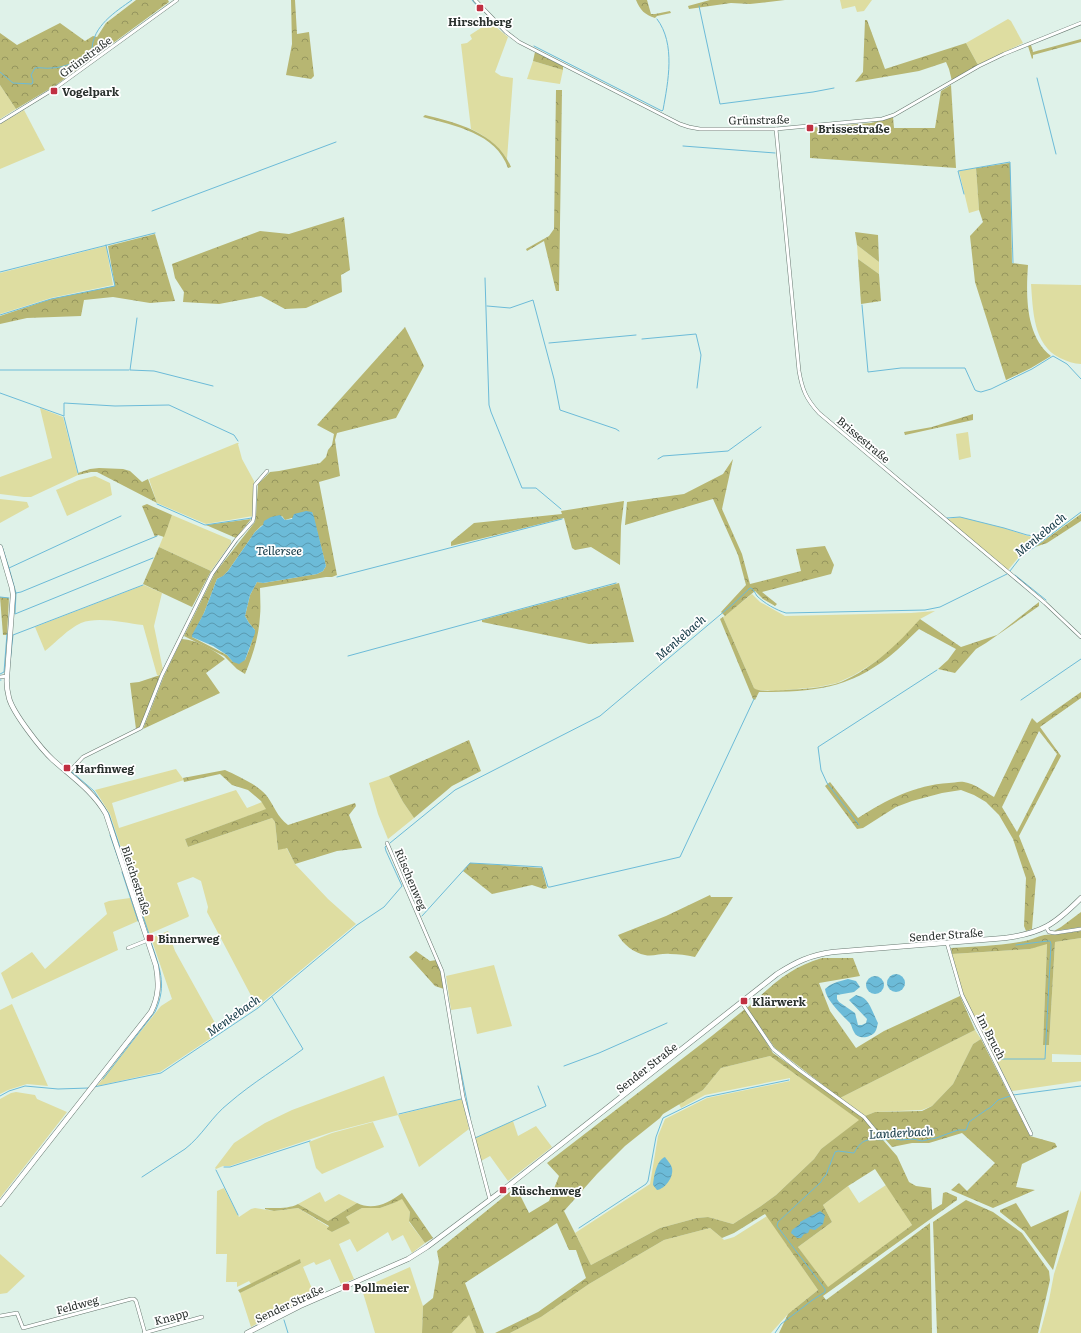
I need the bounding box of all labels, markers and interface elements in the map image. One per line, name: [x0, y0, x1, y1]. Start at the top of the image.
marker: Hirschberg: [475, 3, 485, 13]
place label: Hirschberg: [448, 13, 512, 29]
street label: Grünstraße: [56, 31, 115, 80]
place label: Vogelpark: [62, 83, 120, 99]
marker: Vogelpark: [49, 86, 59, 96]
street label: Grünstraße: [728, 110, 790, 128]
place label: Brissestraße: [818, 120, 890, 136]
marker: Brissestraße: [805, 123, 815, 133]
street label: Brissestraße: [834, 412, 894, 466]
water label: Menkebach: [1010, 508, 1070, 560]
water label: Tellersee: [256, 541, 302, 559]
water label: Menkebach: [651, 610, 709, 664]
place label: Harfinweg: [75, 760, 134, 776]
marker: Harfinweg: [62, 763, 72, 773]
street label: Bleichestraße: [118, 843, 156, 917]
street label: Rüschenweg: [392, 846, 433, 913]
street label: Sender Straße: [909, 923, 984, 945]
place label: Binnerweg: [158, 930, 220, 946]
marker: Binnerweg: [145, 933, 155, 943]
water label: Menkebach: [203, 990, 263, 1040]
place label: Klärwerk: [752, 993, 806, 1009]
marker: Klärwerk: [739, 996, 749, 1006]
street label: Im Bruch: [974, 1010, 1010, 1062]
street label: Sender Straße: [612, 1038, 680, 1096]
water label: Landerbach: [868, 1121, 934, 1143]
place label: Rüschenweg: [511, 1182, 581, 1198]
marker: Rüschenweg: [498, 1185, 508, 1195]
place label: Pollmeier: [354, 1279, 409, 1295]
street label: Sender Straße: [252, 1280, 326, 1326]
marker: Pollmeier: [341, 1282, 351, 1292]
street label: Feldweg: [54, 1290, 101, 1317]
street label: Knapp: [152, 1304, 190, 1328]

